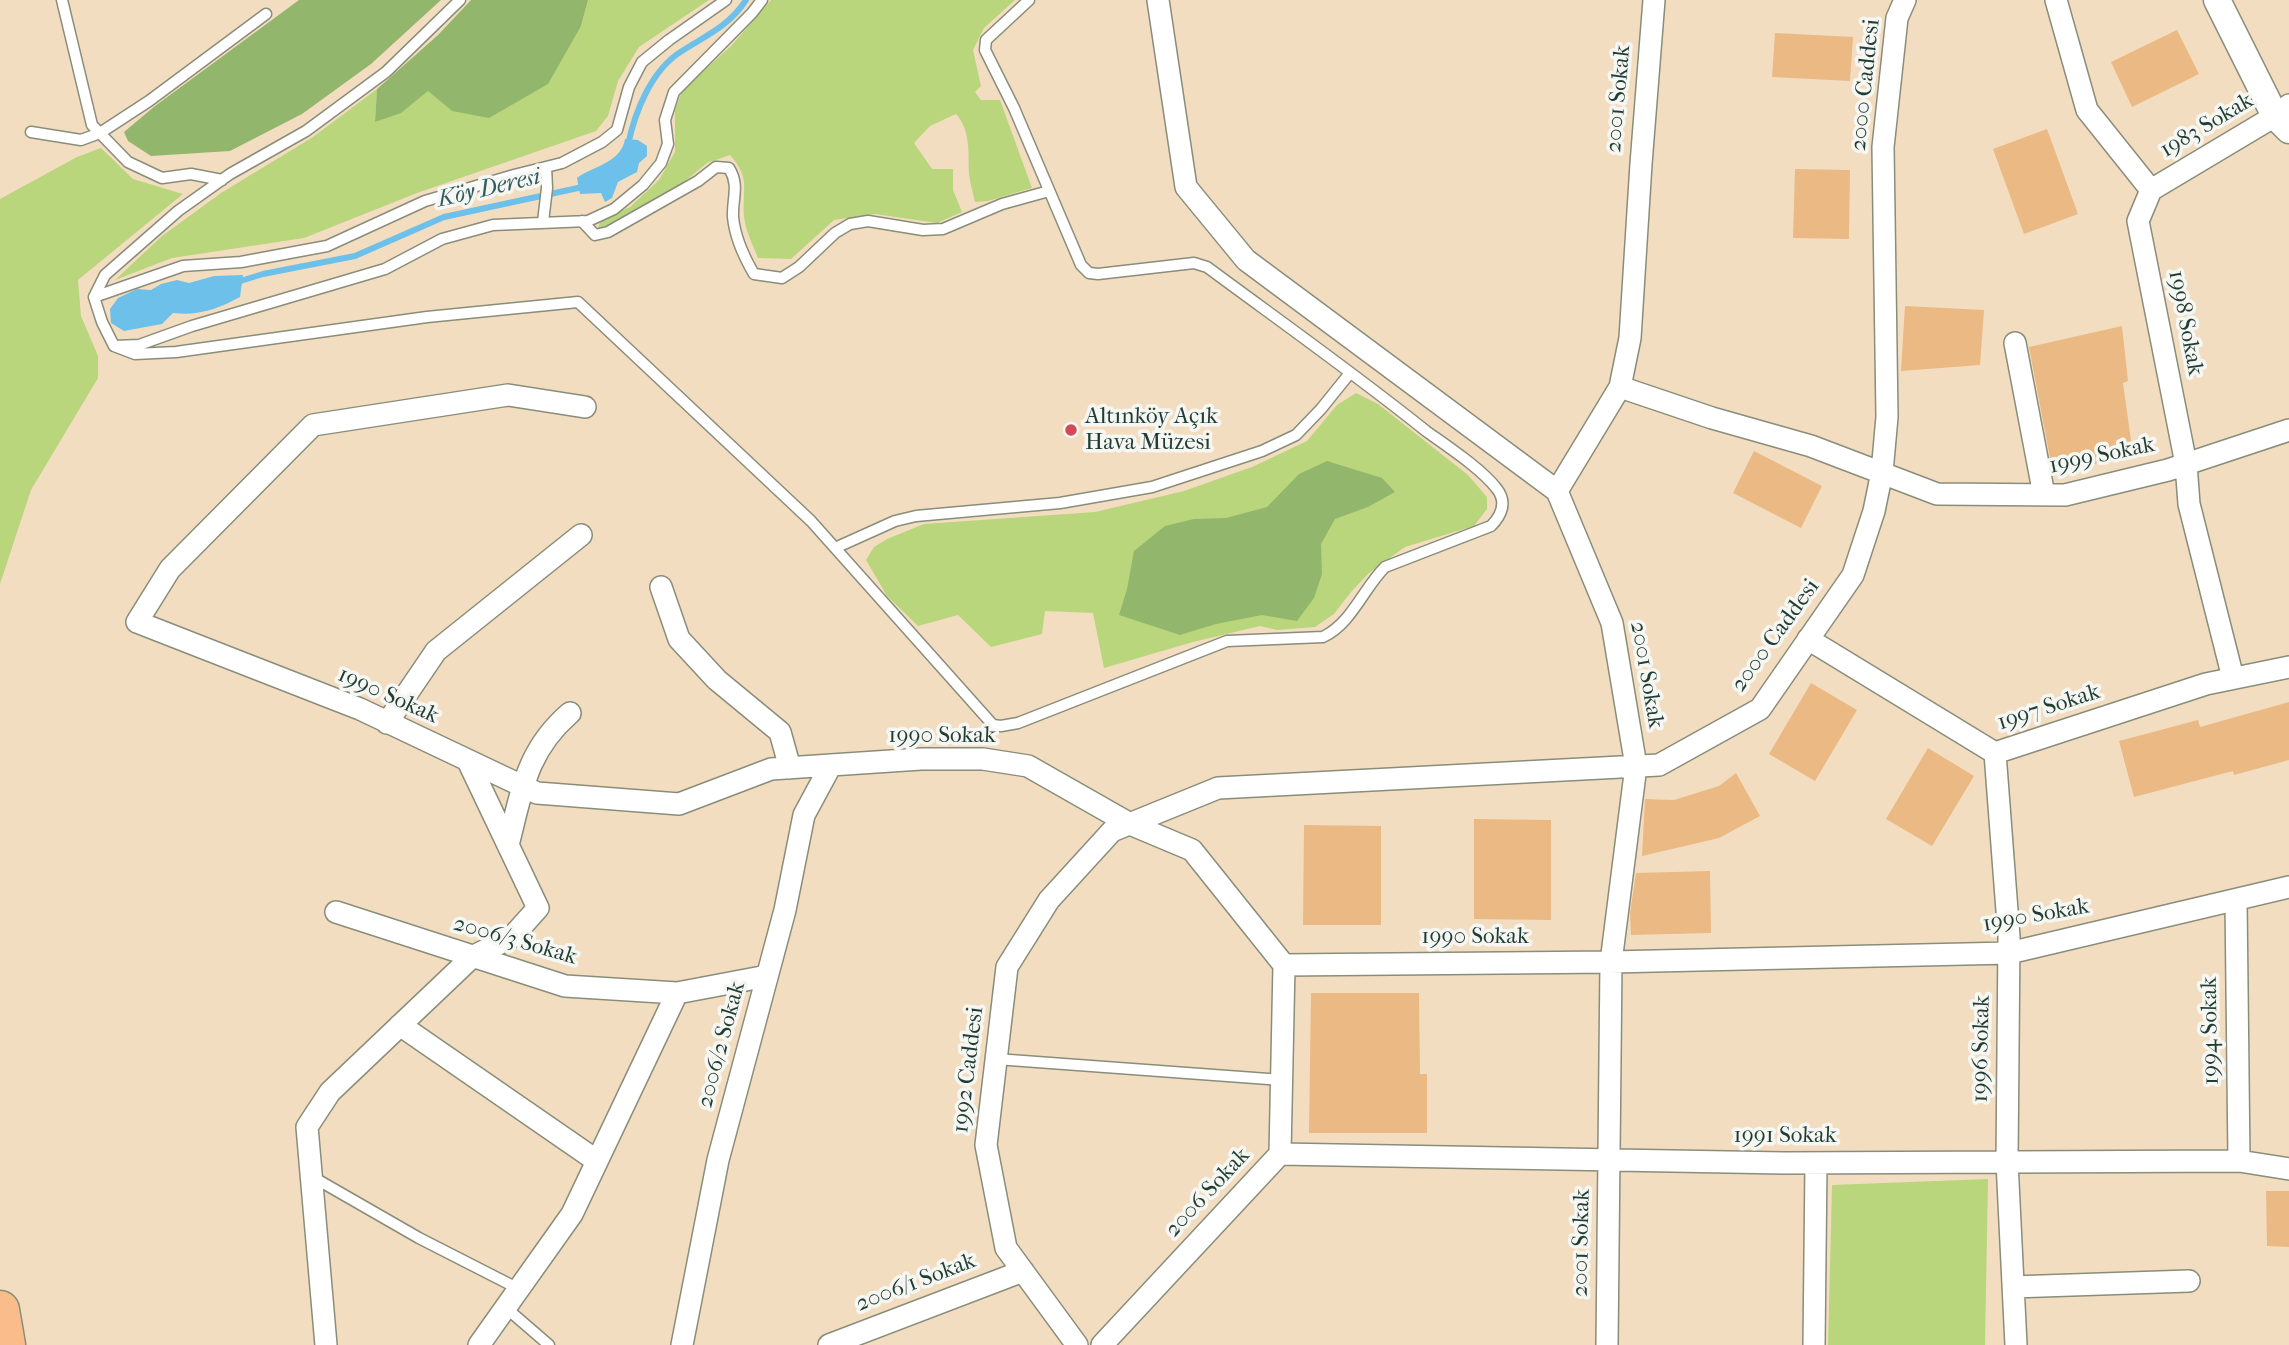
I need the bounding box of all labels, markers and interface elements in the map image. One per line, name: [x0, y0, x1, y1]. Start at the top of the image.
street label: 2000 Caddesi: [1845, 18, 1887, 152]
street label: 2001 Sokak: [1601, 44, 1637, 154]
street label: 1983 Sokak: [2155, 87, 2259, 165]
water label: Köy Deresi: [435, 163, 543, 215]
street label: 1998 Sokak: [2161, 268, 2209, 378]
place label: Altınköy Açık Hava Müzesi: [1085, 403, 1218, 457]
marker: Altınköy Açık Hava Müzesi: [1063, 422, 1079, 438]
street label: 1999 Sokak: [2047, 431, 2157, 481]
street label: 2000 Caddesi: [1726, 574, 1826, 698]
street label: 2001 Sokak: [1623, 619, 1669, 731]
street label: 1990 Sokak: [333, 662, 443, 730]
street label: 1997 Sokak: [1994, 678, 2104, 738]
street label: 1990 Sokak: [888, 722, 996, 750]
street label: 1990 Sokak: [1981, 893, 2091, 939]
street label: 2006/3 Sokak: [450, 910, 580, 972]
street label: 1990 Sokak: [1421, 923, 1529, 951]
street label: 1994 Sokak: [2196, 977, 2226, 1085]
street label: 2006/2 Sokak: [692, 979, 752, 1111]
street label: 1996 Sokak: [1967, 995, 1997, 1103]
street label: 1992 Caddesi: [948, 1005, 990, 1135]
street label: 1991 Sokak: [1733, 1122, 1837, 1150]
street label: 2006 Sokak: [1160, 1143, 1256, 1243]
street label: 2001 Sokak: [1567, 1189, 1597, 1297]
street label: 2006/1 Sokak: [852, 1248, 980, 1318]

